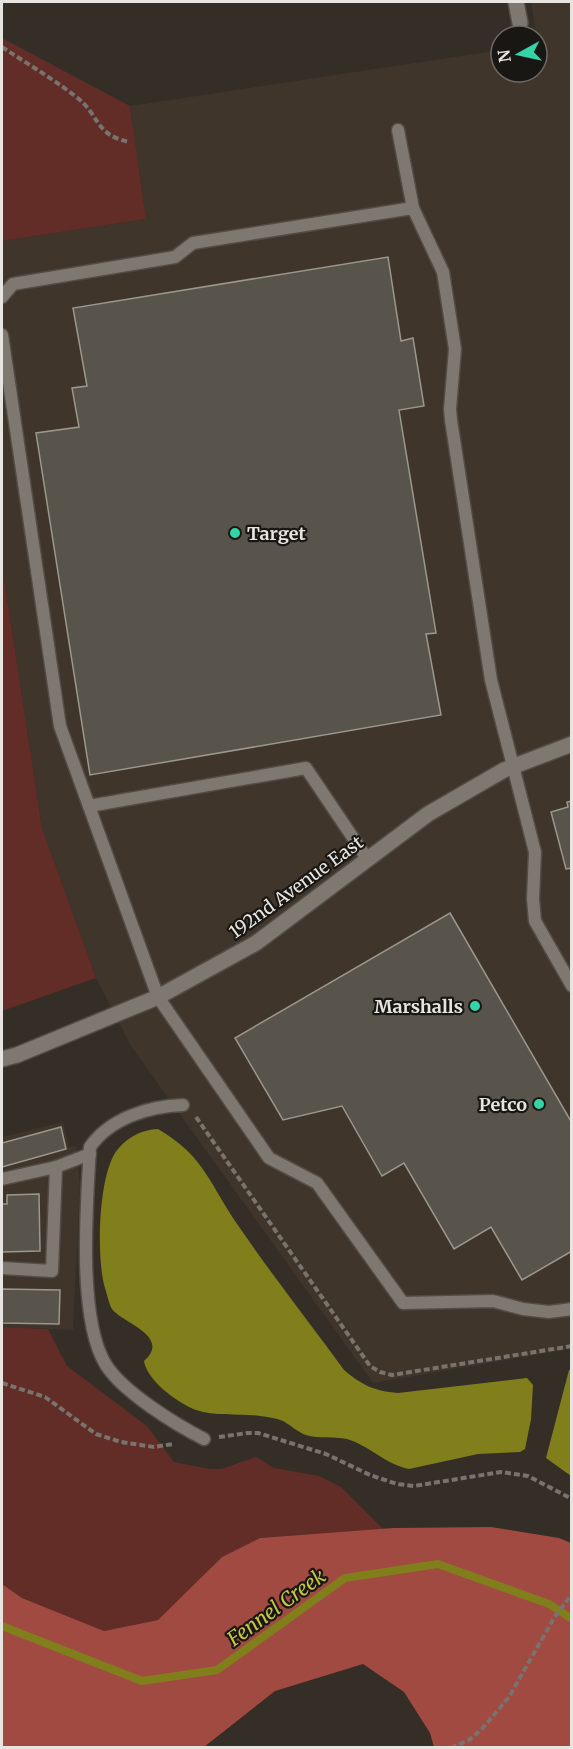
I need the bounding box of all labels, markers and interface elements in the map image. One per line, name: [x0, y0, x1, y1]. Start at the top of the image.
north arrow: [489, 24, 549, 84]
text: N: [493, 48, 515, 64]
place label: Target: [247, 522, 306, 545]
marker: Target: [228, 526, 242, 540]
street label: 192nd Avenue East: [224, 831, 368, 943]
place label: Marshalls: [374, 995, 463, 1018]
marker: Marshalls: [468, 999, 482, 1013]
place label: Petco: [479, 1093, 527, 1116]
marker: Petco: [532, 1097, 546, 1111]
water label: Fennel Creek: [221, 1563, 330, 1652]

